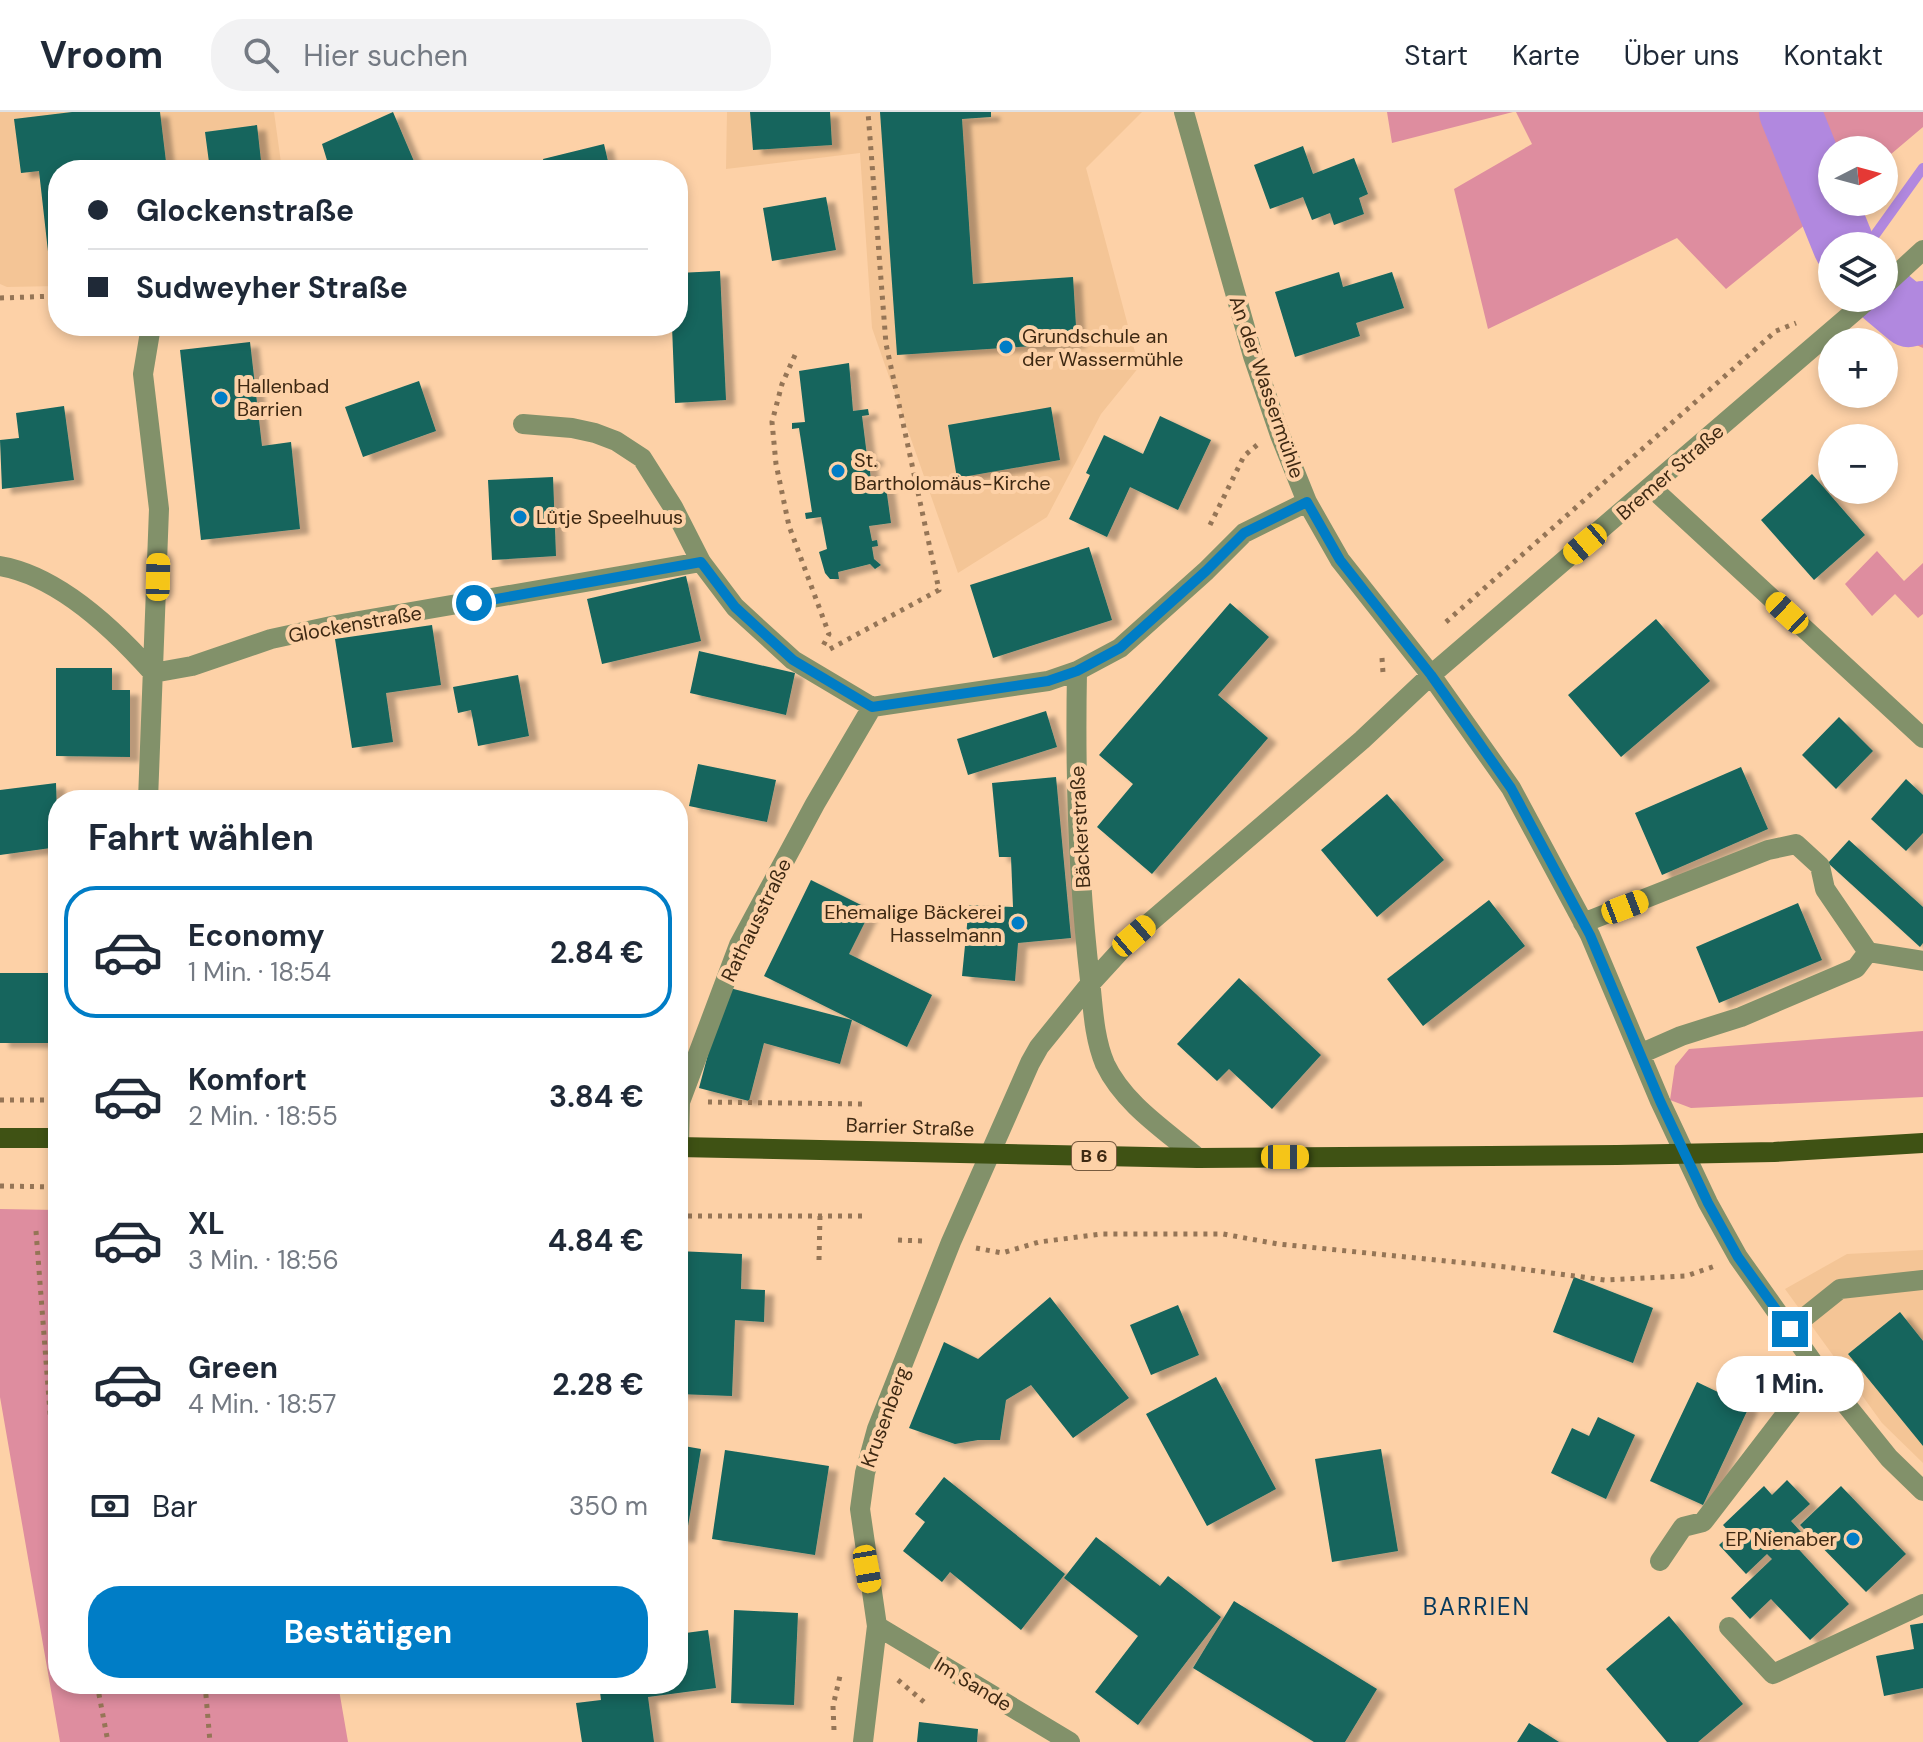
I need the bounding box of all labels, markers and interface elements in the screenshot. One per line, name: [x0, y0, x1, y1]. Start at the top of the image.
search box: [211, 19, 771, 91]
text: Vroom: [40, 30, 163, 80]
icon: search: [239, 33, 283, 77]
text: Hier suchen: [303, 36, 468, 75]
text: Start: [1404, 37, 1468, 74]
text: Karte: [1512, 37, 1580, 74]
text: Über uns: [1624, 37, 1740, 74]
text: Kontakt: [1784, 37, 1883, 74]
north arrow: [1818, 136, 1898, 216]
map controls: [1818, 136, 1898, 504]
text: Glockenstraße: [136, 191, 354, 230]
button: layers: [1818, 232, 1898, 312]
text: Sudweyher Straße: [136, 268, 408, 307]
street label: An der Wassermühle: [1224, 292, 1310, 482]
place label: Grundschule an der Wassermühle: [1022, 323, 1183, 372]
button: +: [1818, 328, 1898, 408]
marker: Grundschule an der Wassermühle: [997, 338, 1015, 356]
place label: Hallenbad Barrien: [237, 373, 329, 422]
marker: Hallenbad Barrien: [212, 389, 230, 407]
street label: Bremer Straße: [1611, 418, 1729, 526]
button: −: [1818, 424, 1898, 504]
place label: St. Bartholomäus-Kirche: [854, 447, 1051, 496]
marker: St. Bartholomäus-Kirche: [829, 462, 847, 480]
place label: Lütje Speelhuus: [536, 504, 683, 530]
marker: Lütje Speelhuus: [511, 508, 529, 526]
car: [1559, 519, 1611, 569]
car: [146, 553, 170, 601]
route start: [456, 585, 492, 621]
car: [1761, 588, 1813, 638]
street label: Glockenstraße: [286, 599, 424, 649]
street label: Bäckerstraße: [1064, 765, 1096, 889]
text: Fahrt wählen: [88, 814, 314, 861]
street label: Rathausstraße: [715, 854, 797, 986]
car: [1598, 887, 1652, 927]
place label: Ehemalige Bäckerei Hasselmann: [824, 899, 1002, 948]
car: [1108, 911, 1160, 961]
marker: Ehemalige Bäckerei Hasselmann: [1009, 914, 1027, 932]
icon: car: [92, 916, 164, 988]
text: Economy: [188, 916, 325, 955]
text: 2.84 €: [550, 933, 644, 972]
text: 1 Min. · 18:54: [188, 955, 331, 989]
icon: car: [92, 1060, 164, 1132]
text: Komfort: [188, 1060, 307, 1099]
text: 3.84 €: [549, 1077, 644, 1116]
text: 2 Min. · 18:55: [188, 1099, 338, 1133]
street label: Barrier Straße: [845, 1112, 975, 1142]
road number: B 6: [1072, 1142, 1116, 1170]
car: [1261, 1145, 1309, 1169]
icon: car: [92, 1204, 164, 1276]
text: XL: [188, 1204, 225, 1243]
text: 4.84 €: [548, 1221, 644, 1260]
text: 3 Min. · 18:56: [188, 1243, 339, 1277]
route end: [1772, 1311, 1808, 1347]
icon: car: [92, 1348, 164, 1420]
text: Green: [188, 1348, 278, 1387]
callout: 1 Min.: [1716, 1357, 1864, 1413]
street label: Krusenberg: [855, 1363, 915, 1471]
text: 2.28 €: [552, 1365, 644, 1404]
text: 1 Min.: [1756, 1367, 1824, 1401]
text: 4 Min. · 18:57: [188, 1387, 336, 1421]
icon: cash: [88, 1484, 132, 1528]
text: Bar: [152, 1487, 198, 1526]
text: 350 m: [569, 1489, 648, 1523]
place label: EP Nienaber: [1725, 1526, 1837, 1552]
marker: EP Nienaber: [1844, 1530, 1862, 1548]
car: [851, 1543, 883, 1595]
button: Bestätigen: [88, 1586, 648, 1678]
district label: BARRIEN: [1423, 1591, 1531, 1622]
street label: Im Sande: [930, 1651, 1016, 1717]

